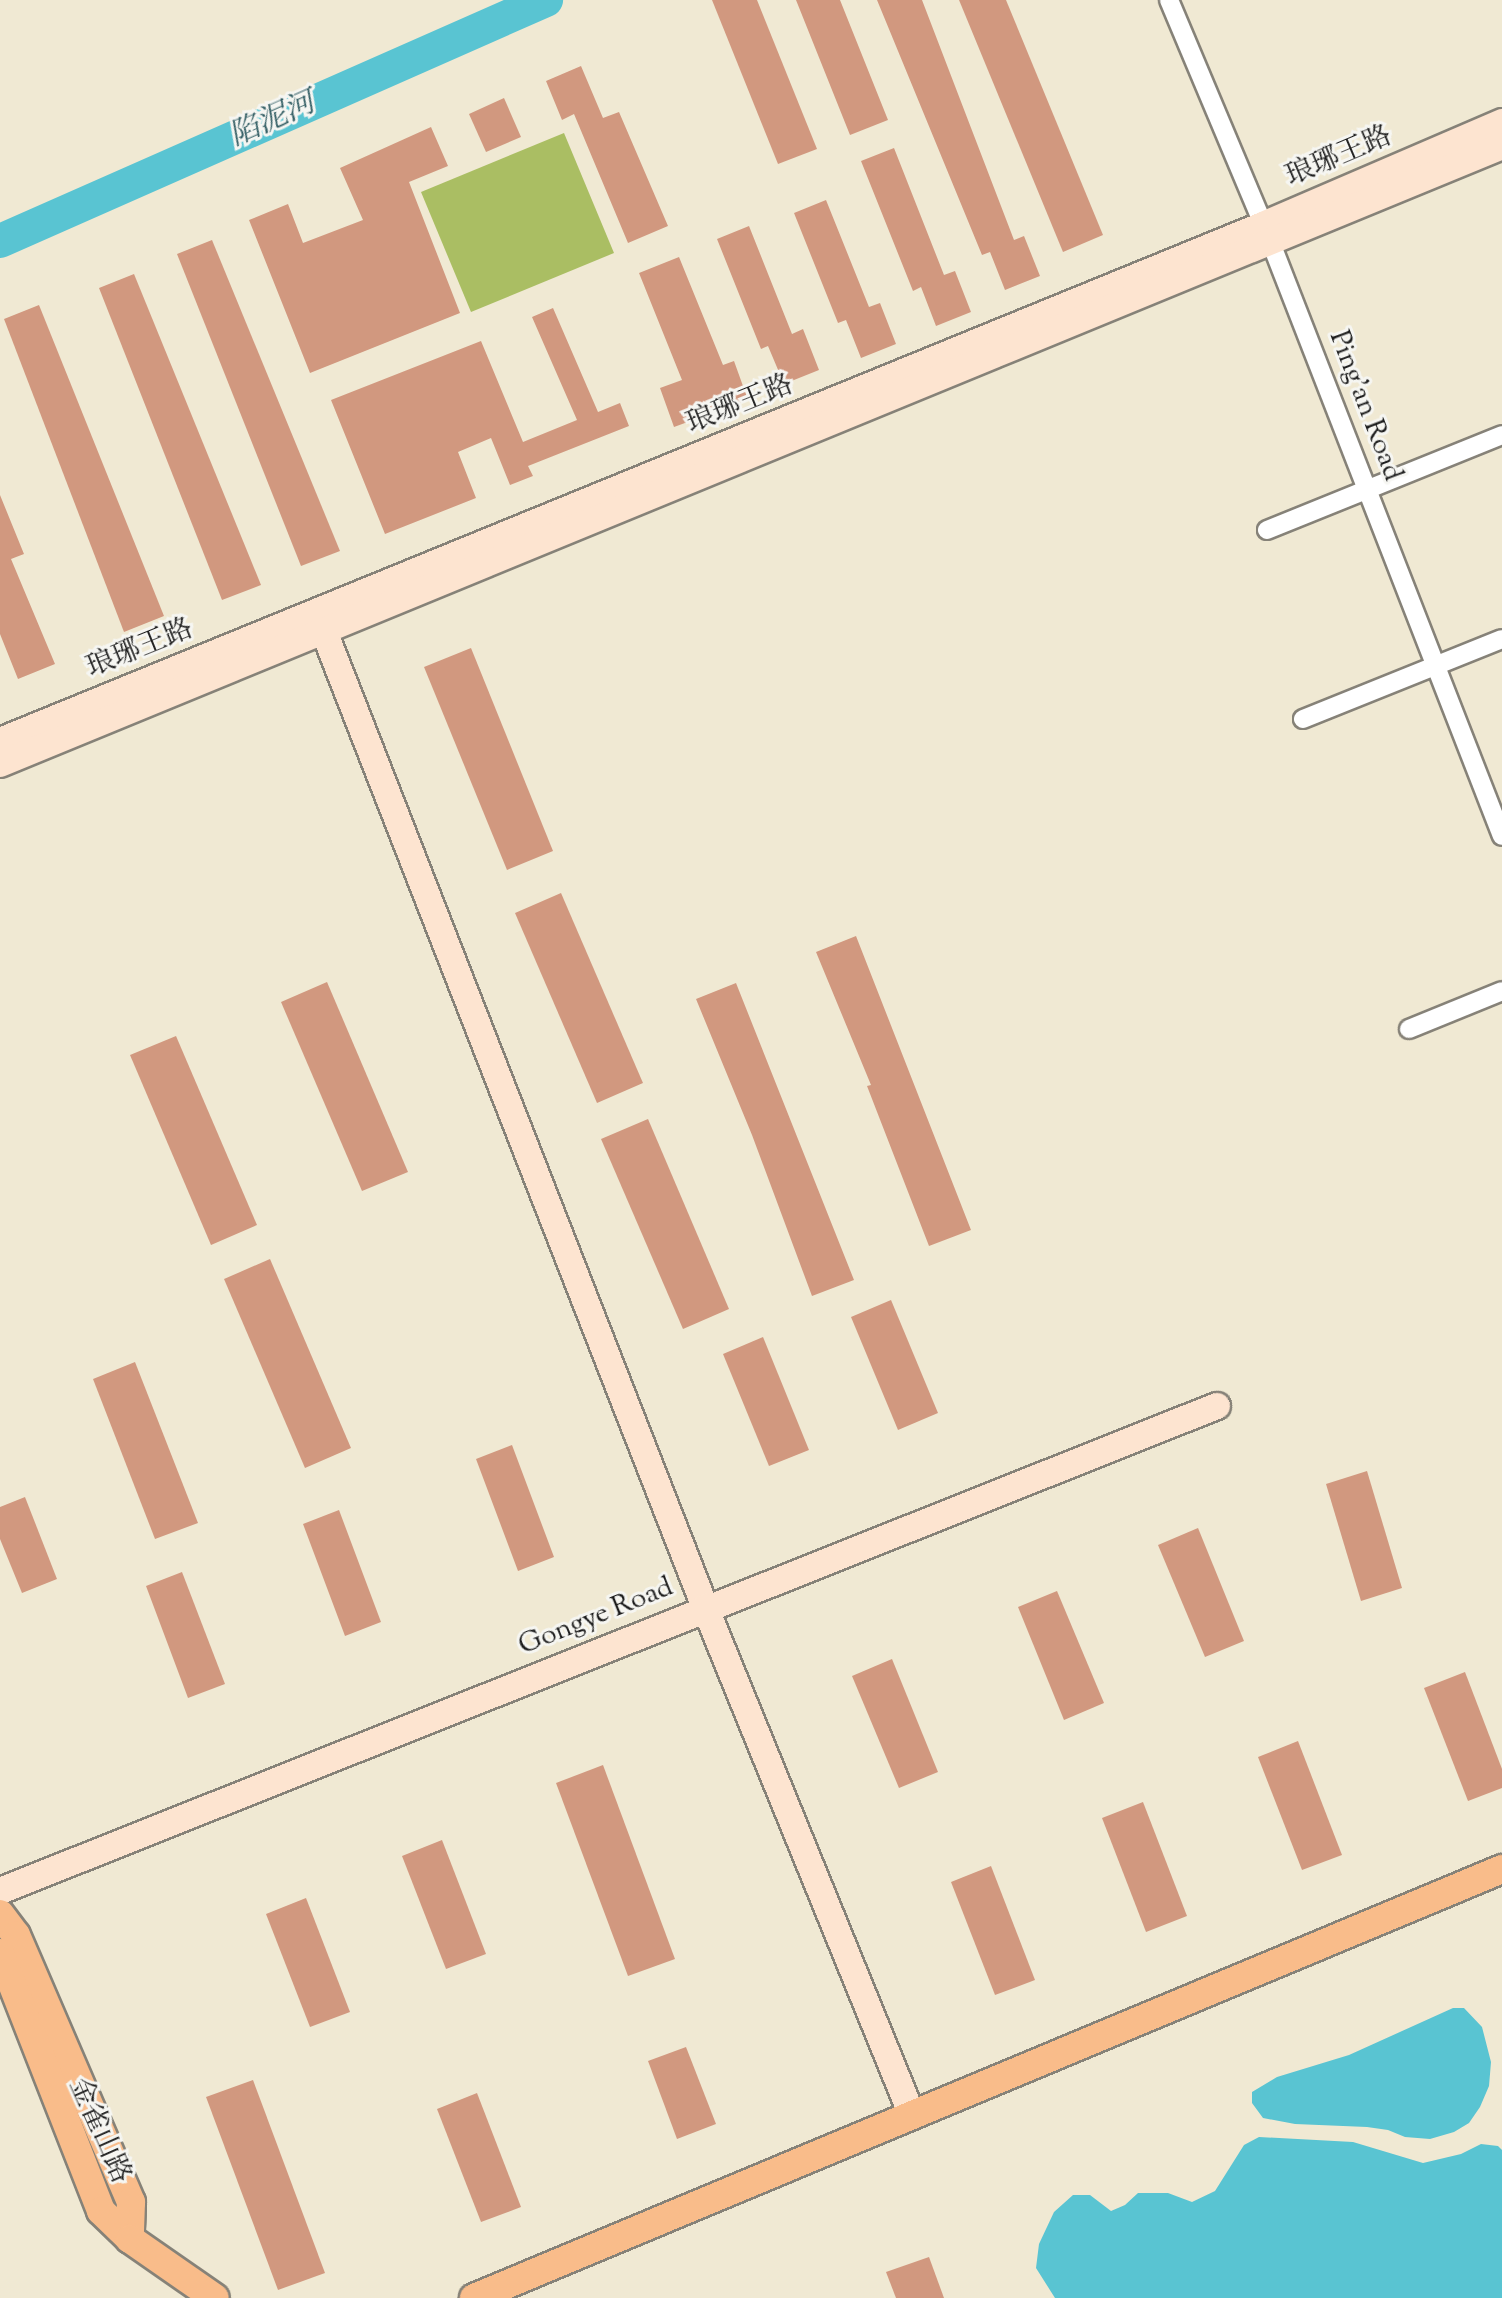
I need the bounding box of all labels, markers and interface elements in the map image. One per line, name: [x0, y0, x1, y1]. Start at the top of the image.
water label: 陷泥河: [225, 86, 321, 156]
street label: 琅琊王路: [1281, 120, 1397, 194]
street label: Ping'an Road: [1321, 326, 1409, 486]
street label: 琅琊王路: [682, 368, 798, 442]
street label: 琅琊王路: [82, 612, 198, 686]
street label: Gongye Road: [514, 1571, 678, 1663]
street label: 金雀山路: [61, 2073, 137, 2189]

